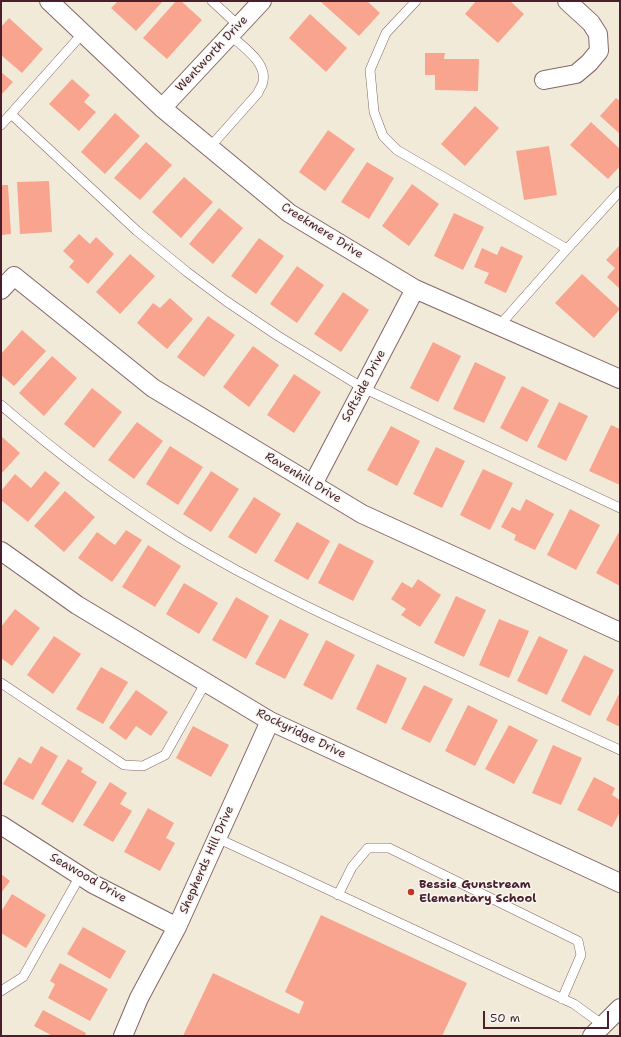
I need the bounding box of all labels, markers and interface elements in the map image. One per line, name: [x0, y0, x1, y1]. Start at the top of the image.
street label: Wentworth Drive: [173, 13, 251, 95]
street label: Creekmere Drive: [278, 200, 366, 262]
street label: Softside Drive: [339, 347, 389, 425]
street label: Ravenhill Drive: [262, 450, 344, 506]
street label: Rockyridge Drive: [254, 706, 348, 762]
street label: Shepherds Hill Drive: [177, 804, 237, 916]
street label: Seawood Drive: [47, 850, 129, 906]
place label: Bessie Gunstream Elementary School: [419, 878, 536, 906]
marker: Bessie Gunstream Elementary School: [406, 887, 416, 897]
scale bar: [485, 1003, 611, 1029]
text: 50 m: [490, 1010, 520, 1026]

